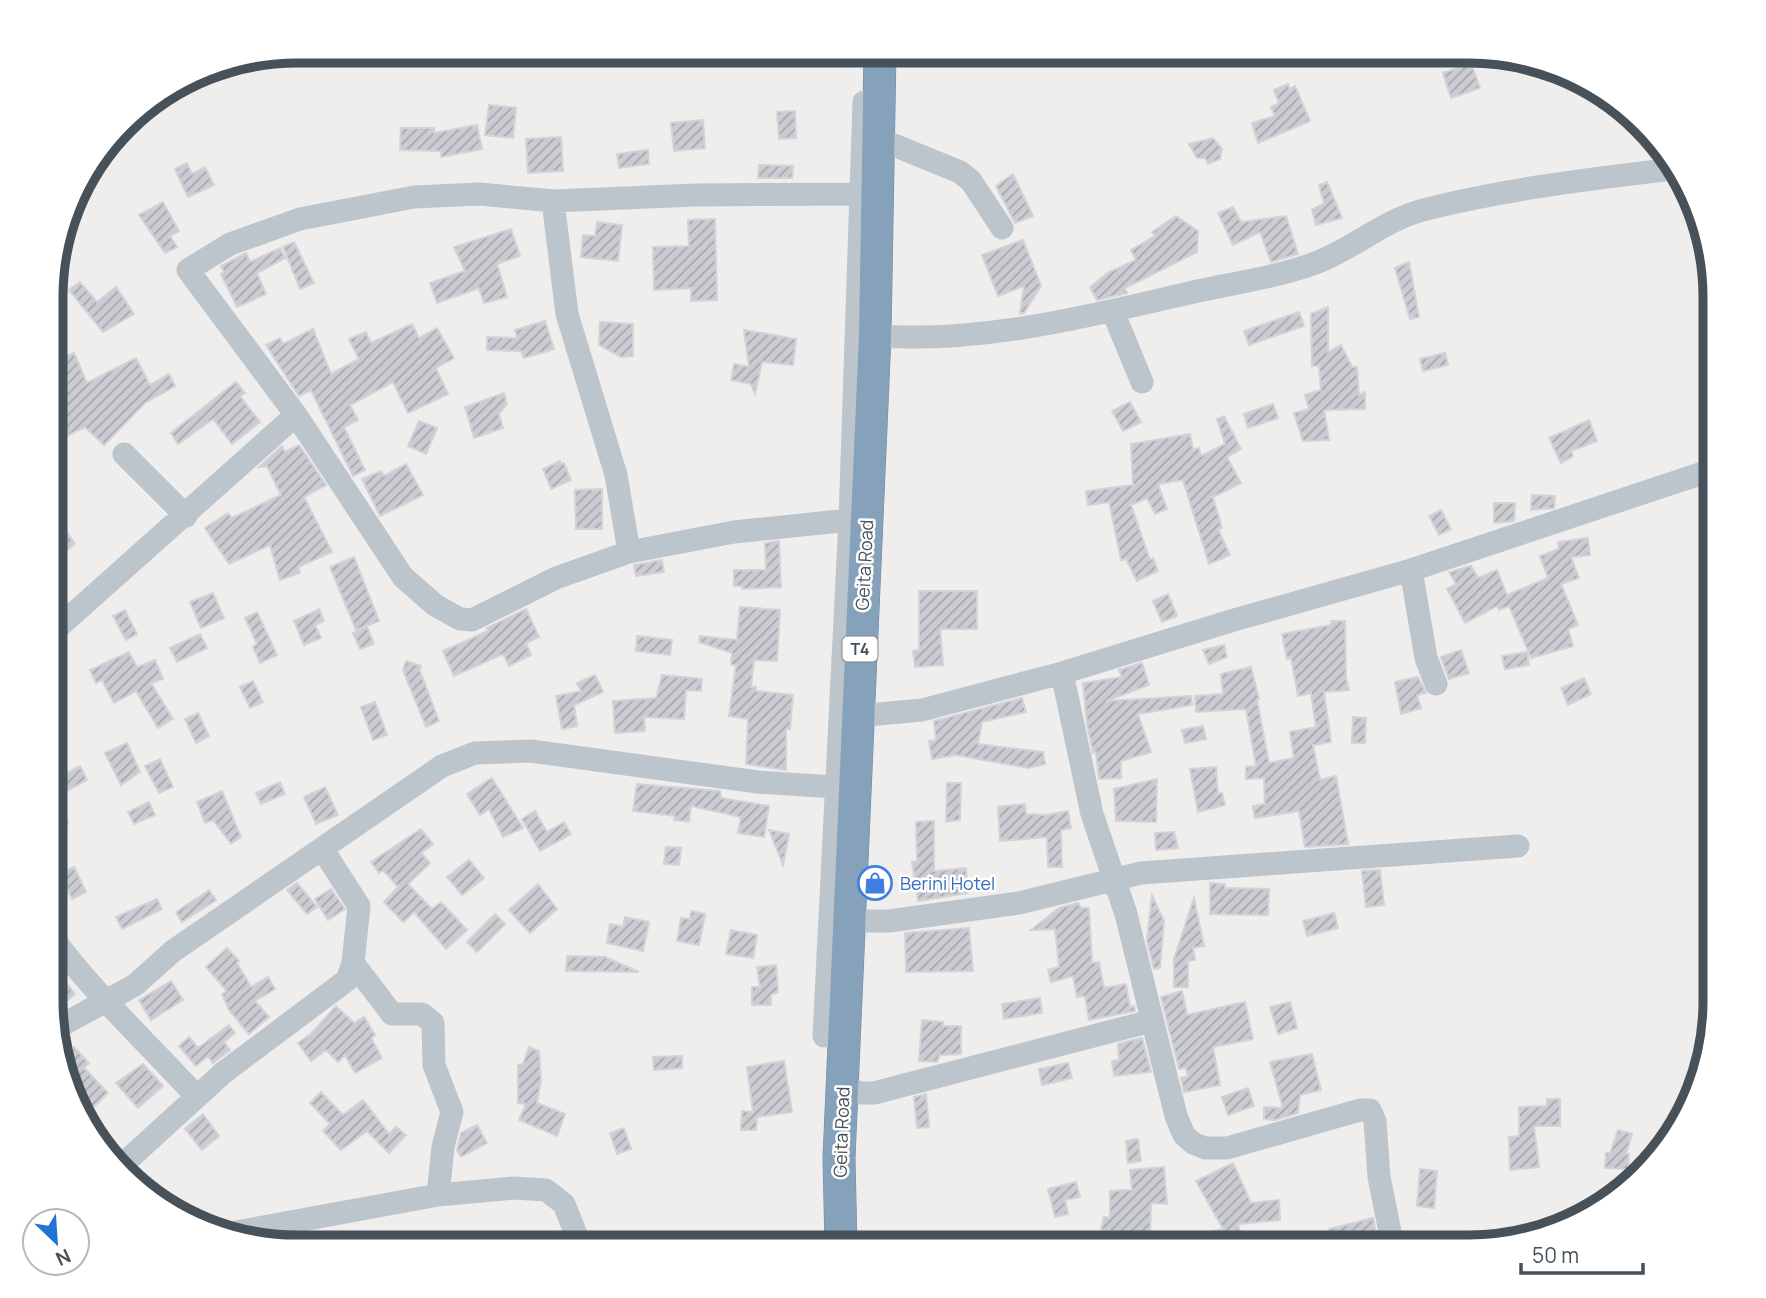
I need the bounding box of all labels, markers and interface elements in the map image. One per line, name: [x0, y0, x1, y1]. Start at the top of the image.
street label: Geita Road: [850, 519, 878, 611]
road number: T4: [842, 636, 878, 662]
shop icon: Berini Hotel: [856, 864, 894, 902]
place label: Berini Hotel: [900, 871, 995, 895]
street label: Geita Road: [827, 1086, 855, 1178]
north arrow: [21, 1207, 91, 1277]
scale bar: [1521, 1232, 1644, 1276]
text: 50 m: [1532, 1241, 1579, 1269]
text: N: [52, 1243, 75, 1272]

